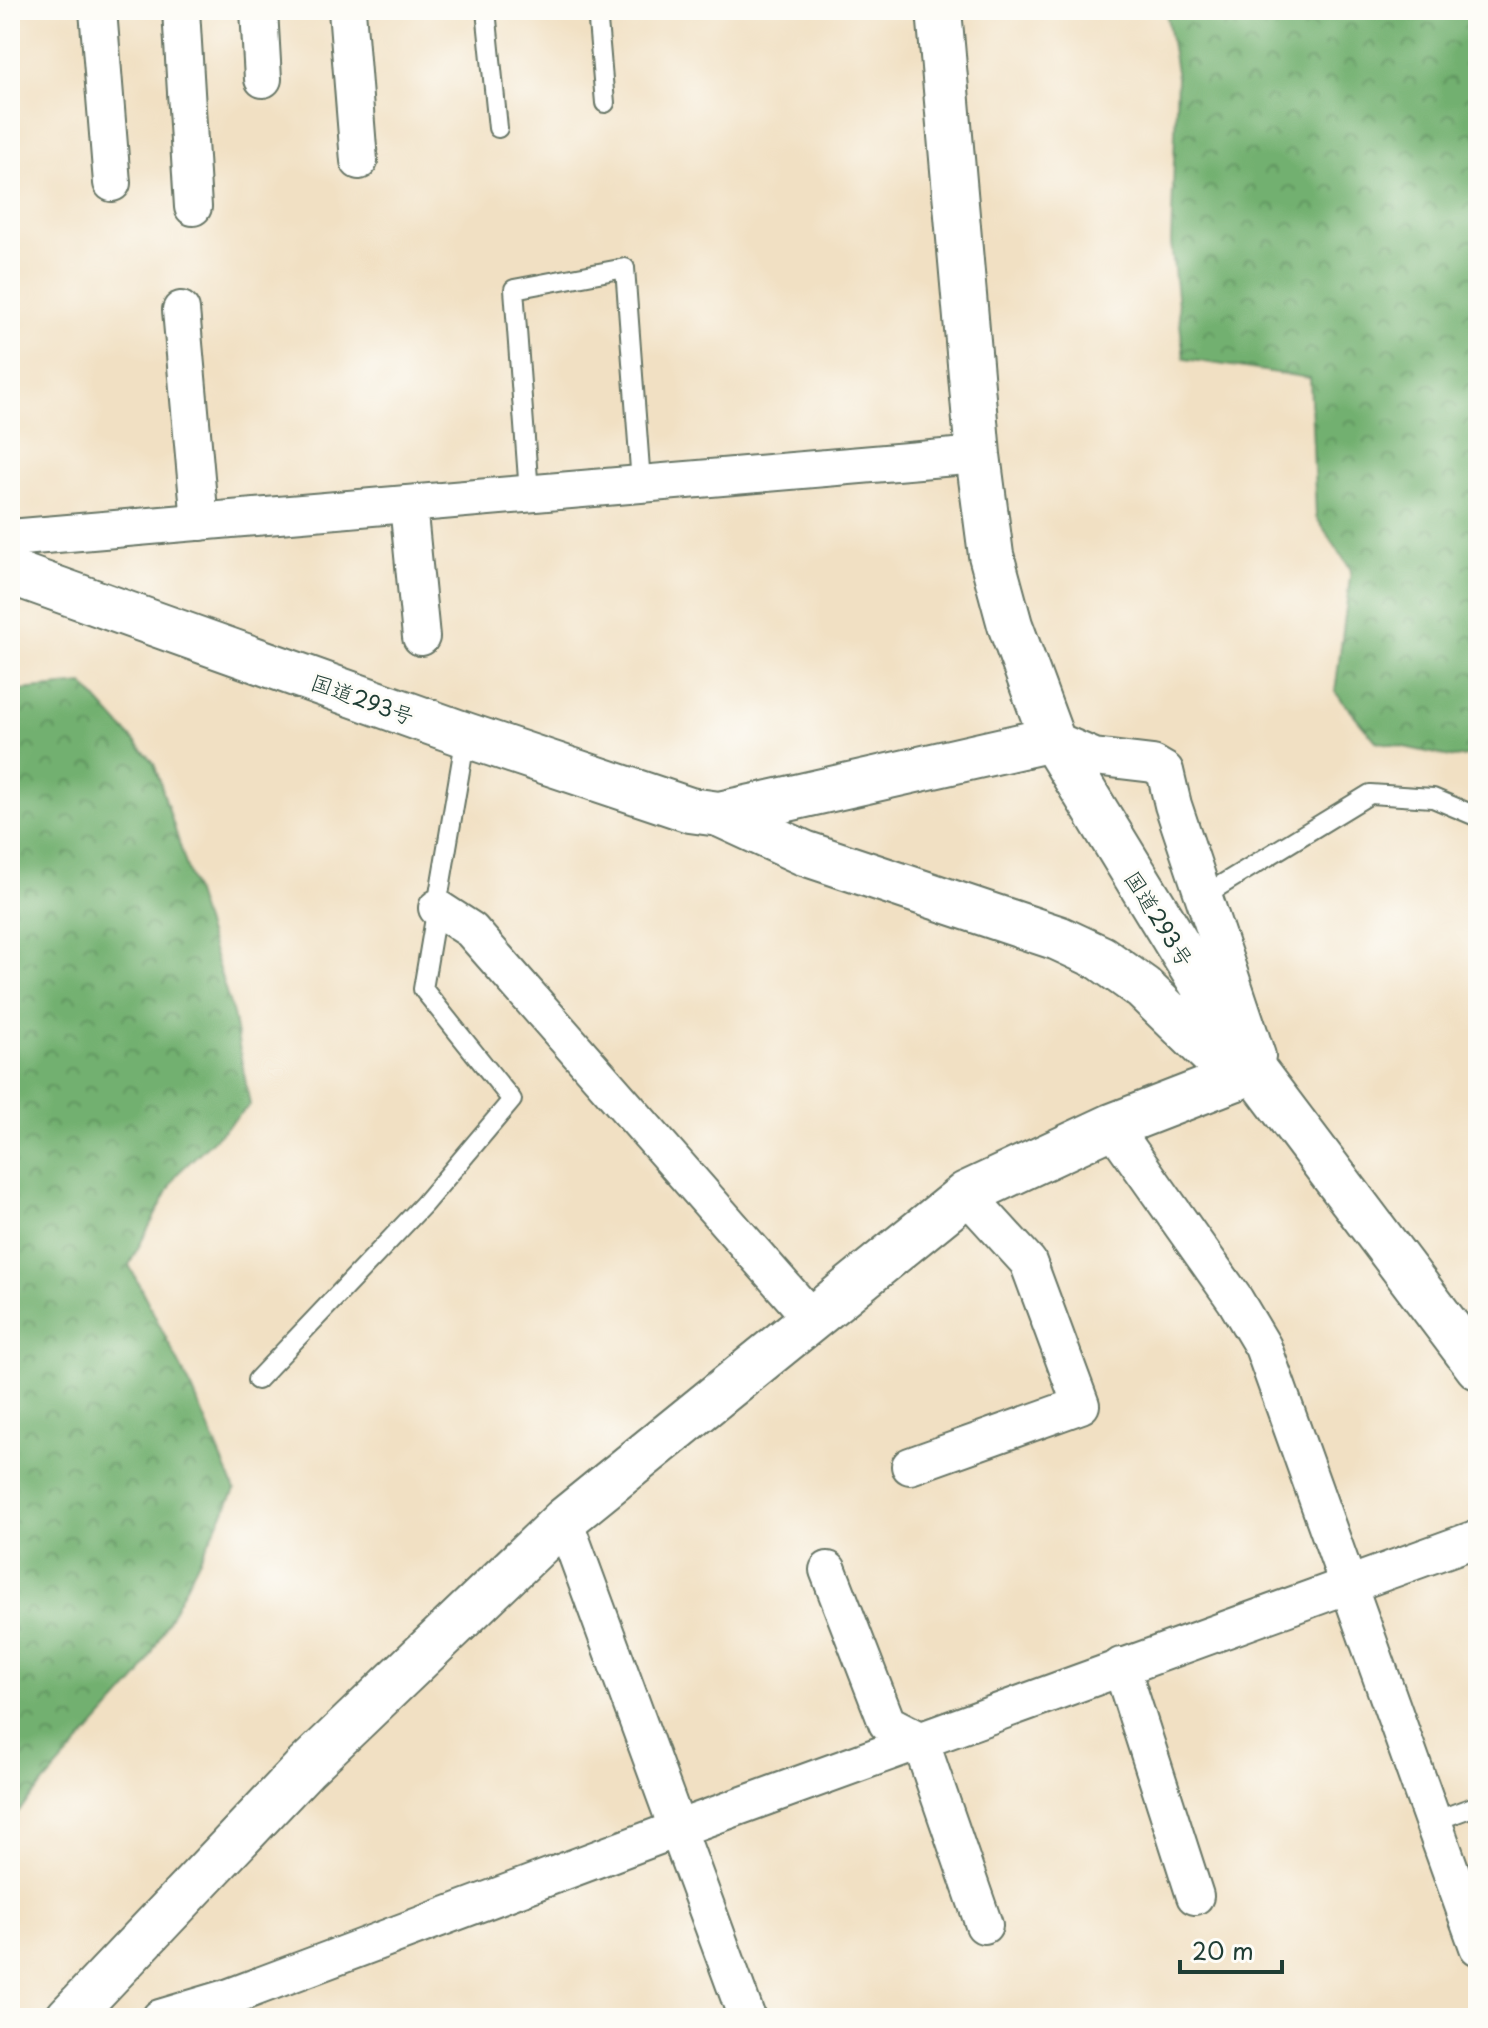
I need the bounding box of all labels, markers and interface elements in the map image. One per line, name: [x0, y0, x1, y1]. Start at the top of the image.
street label: 国道293号: [307, 664, 419, 732]
street label: 国道293号: [1117, 863, 1203, 973]
scale bar: [1180, 1924, 1282, 1974]
text: 20 m: [1192, 1932, 1254, 1968]

